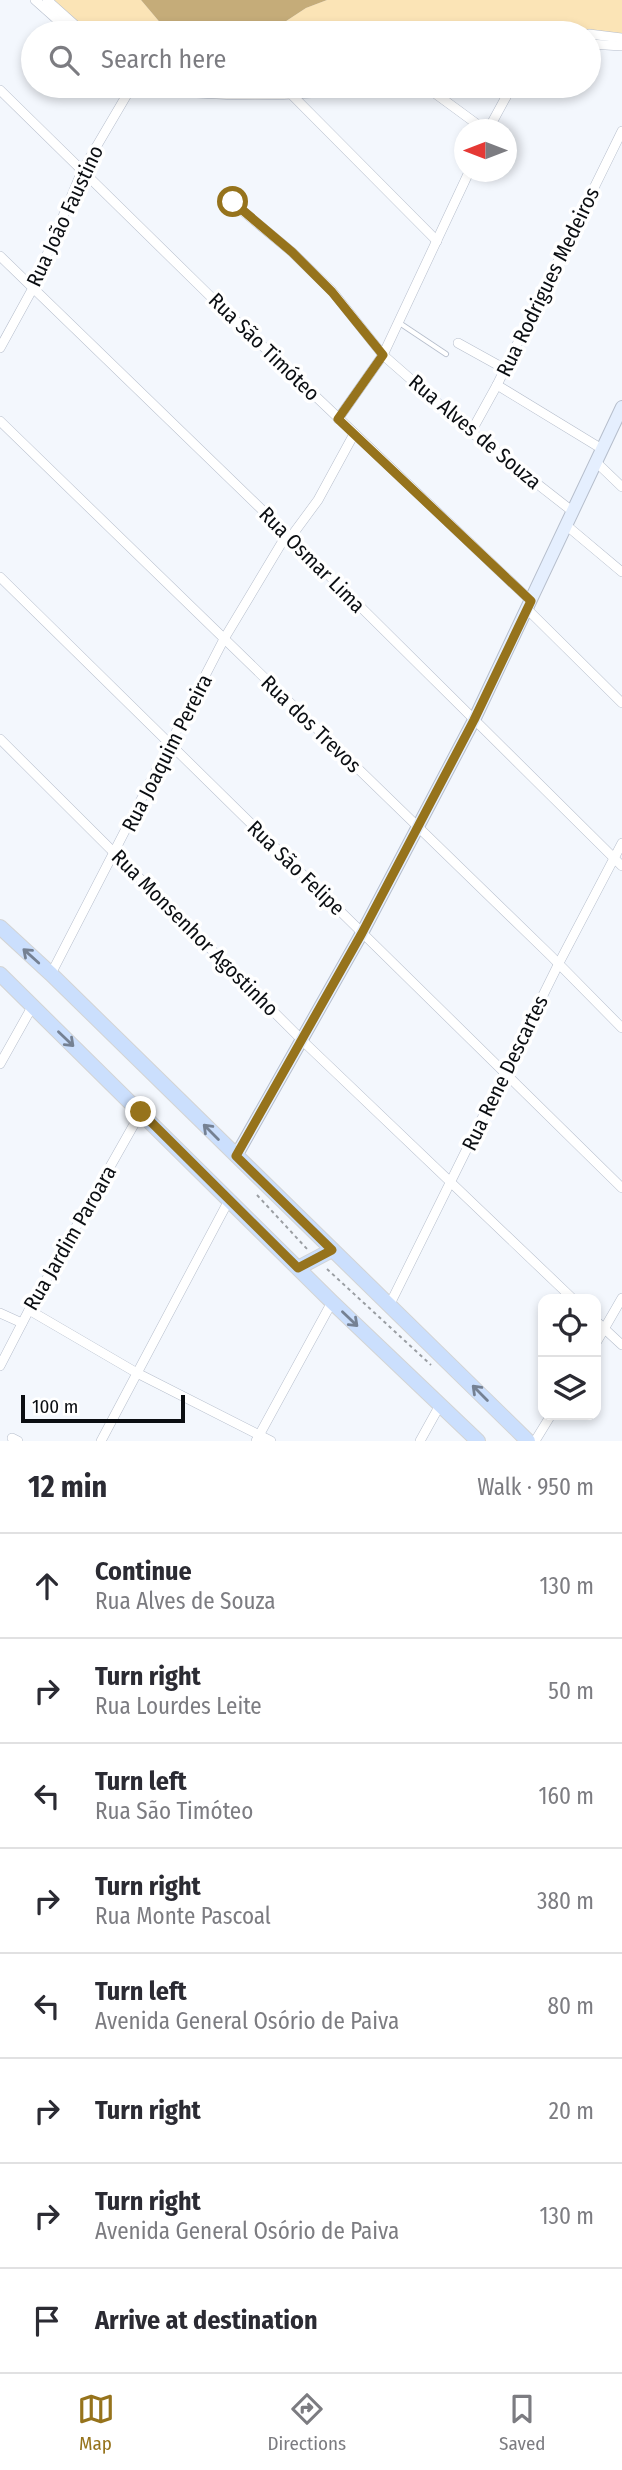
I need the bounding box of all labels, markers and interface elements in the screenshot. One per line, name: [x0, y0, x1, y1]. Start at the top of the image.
search box: [21, 21, 601, 98]
icon: search: [45, 41, 83, 79]
text: Search here: [101, 44, 226, 75]
north arrow: [454, 119, 517, 182]
street label: Rua João Faustino: [21, 141, 109, 291]
street label: Rua Rodrigues Medeiros: [491, 183, 605, 381]
route start: [217, 186, 248, 217]
street label: Rua São Timóteo: [203, 287, 325, 407]
street label: Rua Alves de Souza: [403, 369, 547, 495]
street label: Rua Osmar Lima: [253, 501, 371, 619]
street label: Rua Joaquim Pereira: [116, 670, 218, 836]
street label: Rua dos Trevos: [255, 670, 367, 778]
street label: Rua São Felipe: [242, 815, 350, 921]
street label: Rua Monsenhor Agostinho: [106, 844, 284, 1022]
one-way arrow: [22, 948, 40, 964]
street label: Rua Rene Descartes: [456, 991, 554, 1155]
one-way arrow: [57, 1031, 74, 1048]
route end: [125, 1096, 156, 1127]
one-way arrow: [203, 1124, 220, 1141]
street label: Rua Jardim Paroara: [18, 1161, 122, 1315]
map controls: [538, 1294, 601, 1420]
button: locate: [538, 1294, 601, 1357]
one-way arrow: [341, 1311, 358, 1328]
button: layers: [538, 1357, 601, 1420]
one-way arrow: [472, 1385, 489, 1402]
scale bar: [21, 1392, 186, 1424]
text: 100 m: [32, 1395, 78, 1418]
text: 12 min: [28, 1469, 107, 1505]
text: Walk · 950 m: [477, 1473, 594, 1501]
text: Continue: [95, 1556, 192, 1587]
icon: ahead: [28, 1567, 66, 1605]
text: 130 m: [540, 1572, 594, 1600]
text: Rua Alves de Souza: [95, 1587, 276, 1615]
text: Turn right: [95, 1661, 201, 1692]
icon: right: [28, 1672, 66, 1710]
text: 50 m: [548, 1677, 594, 1705]
text: Rua Lourdes Leite: [95, 1692, 262, 1720]
text: Turn left: [95, 1766, 187, 1797]
icon: left: [28, 1777, 66, 1815]
text: 160 m: [539, 1782, 594, 1810]
text: Rua São Timóteo: [95, 1797, 253, 1825]
text: Turn right: [95, 1871, 201, 1902]
icon: right: [28, 1882, 66, 1920]
text: 380 m: [537, 1887, 594, 1915]
text: Rua Monte Pascoal: [95, 1902, 271, 1930]
text: Turn left: [95, 1976, 187, 2007]
icon: left: [28, 1987, 66, 2025]
text: 80 m: [547, 1992, 594, 2020]
text: Avenida General Osório de Paiva: [95, 2007, 399, 2035]
icon: right: [28, 2092, 66, 2130]
text: Turn right: [95, 2095, 201, 2126]
text: 20 m: [549, 2097, 594, 2125]
text: Turn right: [95, 2186, 201, 2217]
icon: right: [28, 2197, 66, 2235]
text: 130 m: [540, 2202, 594, 2230]
text: Avenida General Osório de Paiva: [95, 2217, 399, 2245]
icon: arrive: [28, 2302, 66, 2340]
text: Arrive at destination: [95, 2305, 318, 2336]
tab: Map: [77, 2390, 115, 2455]
tab: Directions: [268, 2390, 346, 2455]
tab: Saved: [499, 2390, 545, 2455]

